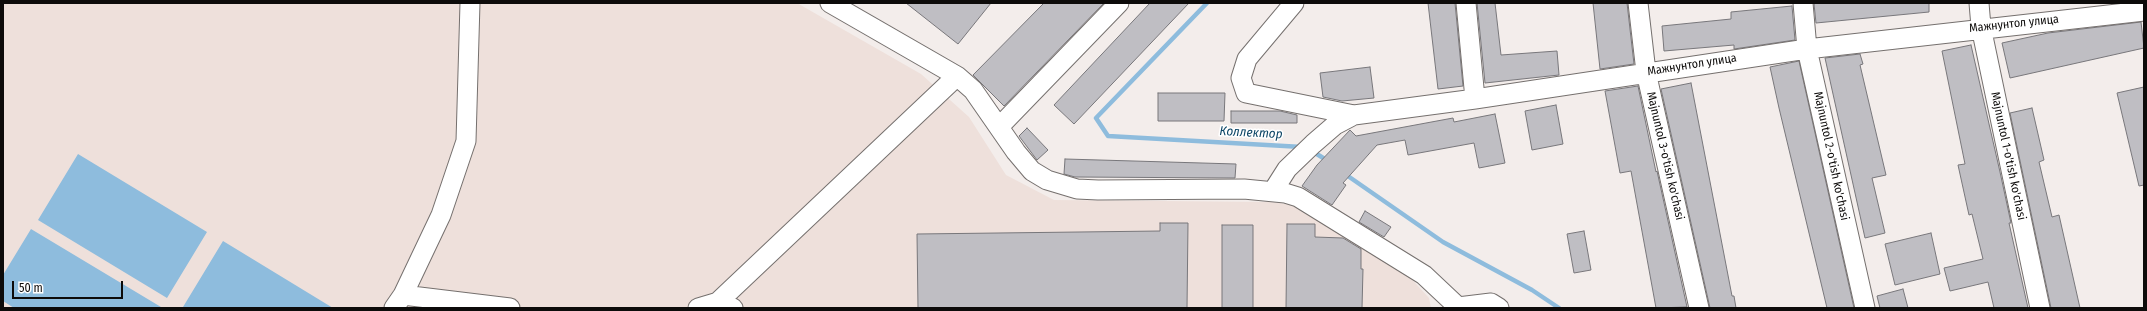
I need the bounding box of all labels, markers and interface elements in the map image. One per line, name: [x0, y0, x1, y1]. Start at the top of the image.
street label: Мажнунтол улица: [1968, 12, 2060, 36]
street label: Мажнунтол улица: [1646, 51, 1738, 79]
street label: Majnuntol 3-o'tish ko'chasi: [1643, 90, 1687, 222]
street label: Majnuntol 2-o'tish ko'chasi: [1810, 90, 1852, 222]
street label: Majnuntol 1-o'tish ko'chasi: [1987, 91, 2029, 221]
water label: Коллектор: [1219, 124, 1283, 142]
scale bar: [14, 273, 125, 299]
text: 50 m: [19, 281, 43, 295]

